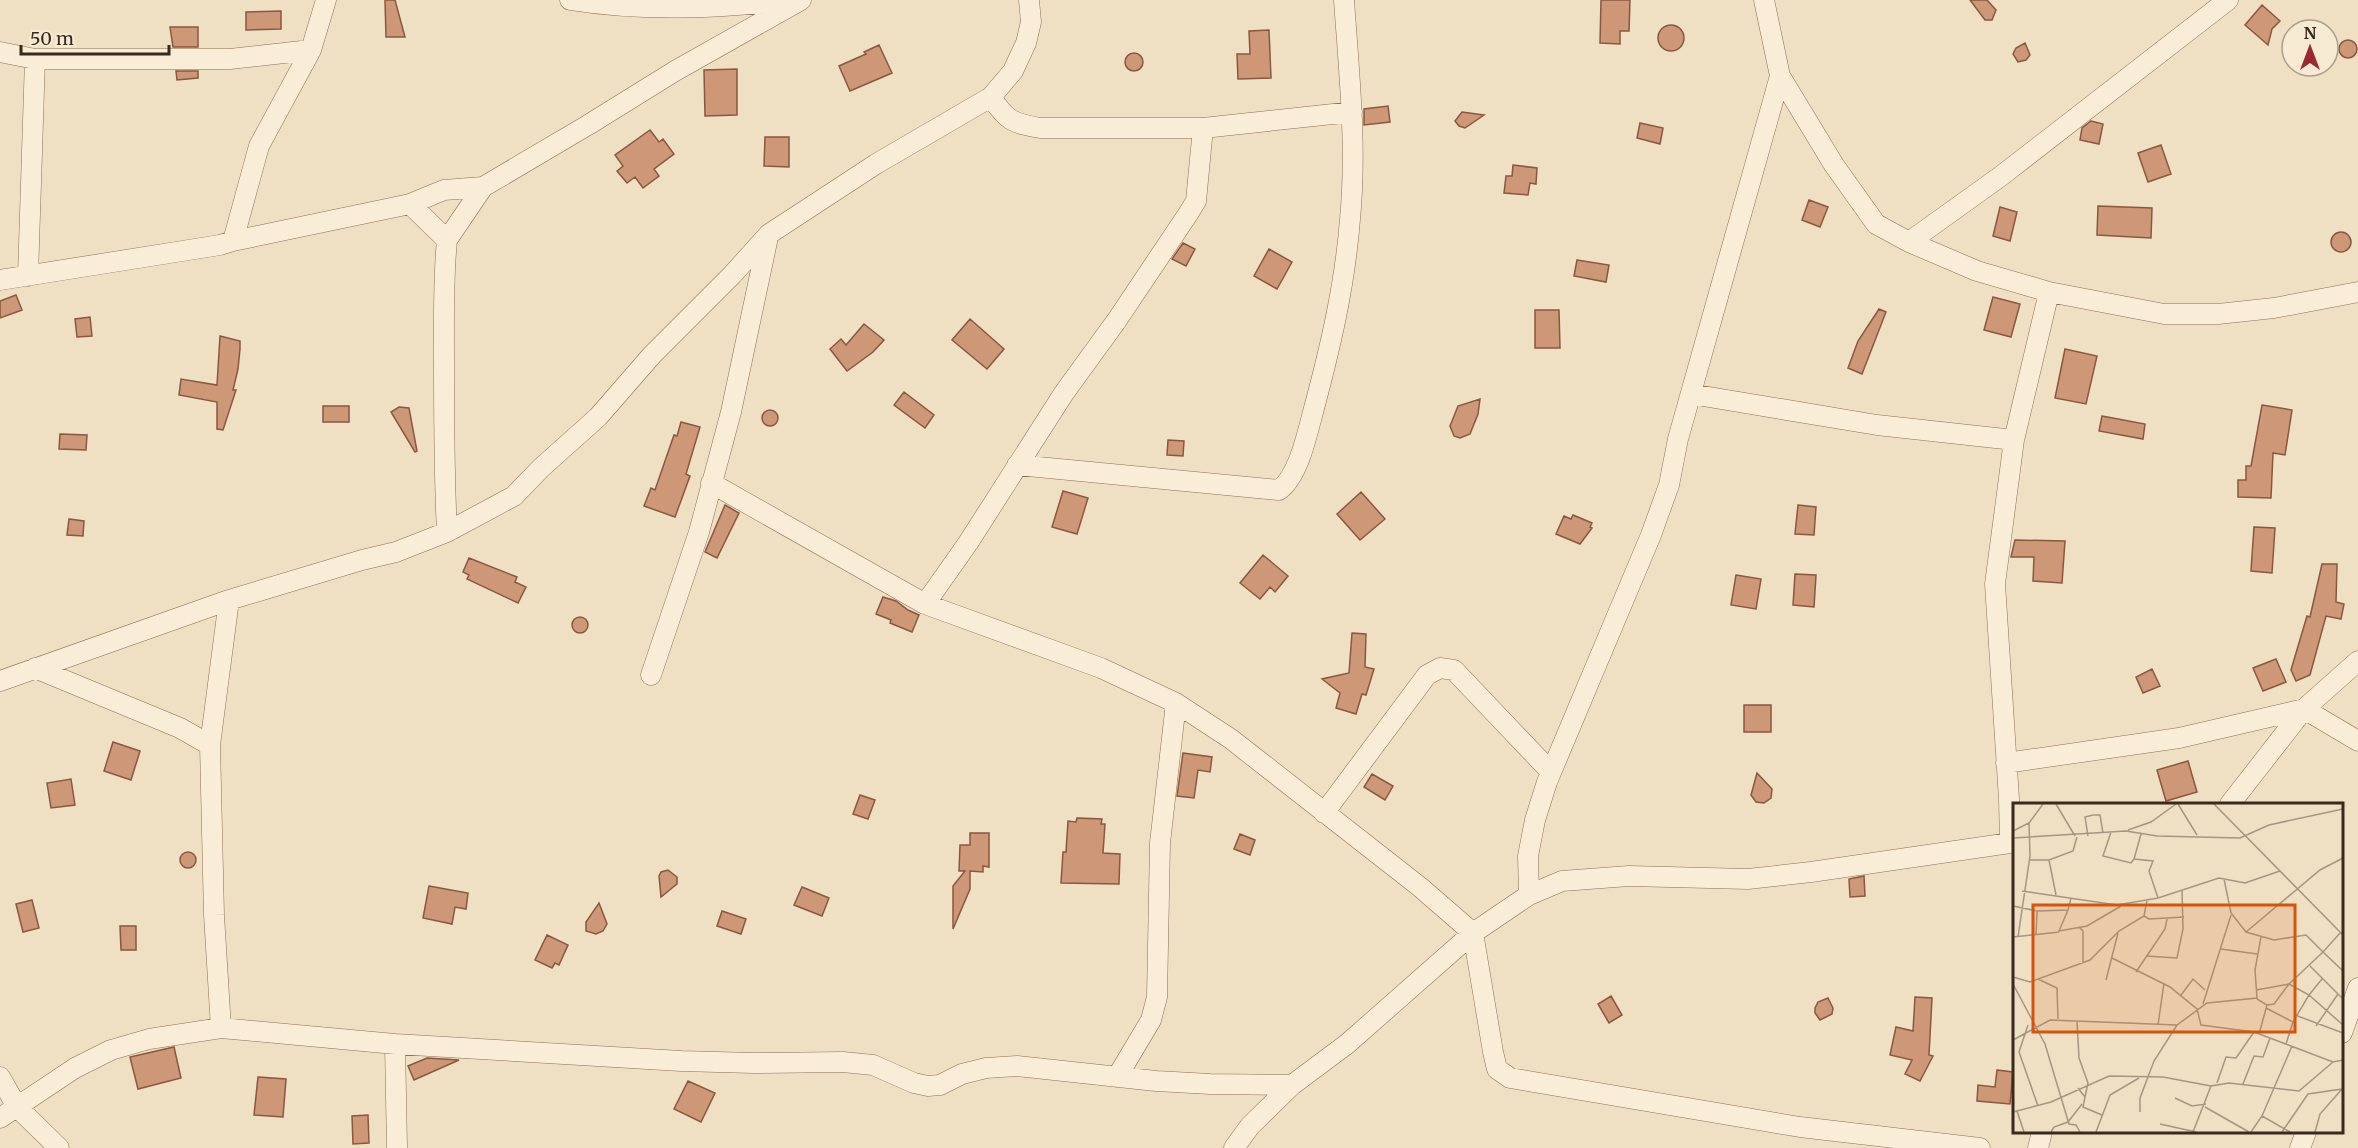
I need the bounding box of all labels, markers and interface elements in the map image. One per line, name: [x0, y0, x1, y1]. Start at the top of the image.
scale bar: [21, 18, 170, 56]
north arrow: [2280, 18, 2340, 78]
text: N: [2304, 23, 2317, 43]
text: 50 m: [30, 27, 74, 50]
inset map: [2013, 803, 2343, 1133]

